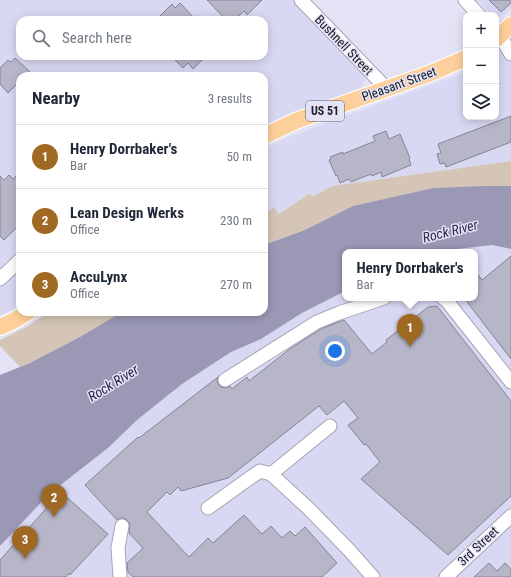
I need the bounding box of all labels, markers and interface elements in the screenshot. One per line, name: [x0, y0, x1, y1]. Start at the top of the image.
street label: Bushnell Street: [312, 12, 376, 78]
map controls: [463, 12, 499, 120]
button: +: [463, 12, 499, 48]
search box: [16, 16, 268, 60]
icon: search: [30, 27, 52, 49]
text: Search here: [62, 29, 132, 47]
button: −: [463, 48, 499, 84]
street label: Pleasant Street: [360, 64, 438, 104]
button: layers: [463, 84, 499, 120]
text: Nearby: [32, 88, 80, 108]
text: 3 results: [208, 91, 252, 106]
road number: US 51: [306, 101, 344, 121]
text: Henry Dorrbaker's: [70, 140, 177, 158]
text: 1: [42, 149, 48, 164]
text: 50 m: [226, 149, 252, 164]
text: Bar: [70, 158, 87, 173]
text: Lean Design Werks: [70, 204, 184, 222]
text: 2: [42, 213, 48, 228]
text: 230 m: [220, 213, 252, 228]
water label: Rock River: [421, 216, 480, 246]
text: Office: [70, 222, 100, 237]
popup: [342, 249, 478, 301]
text: Henry Dorrbaker's: [356, 259, 464, 277]
text: AccuLynx: [70, 268, 127, 286]
text: 3: [42, 277, 48, 292]
text: 270 m: [220, 277, 252, 292]
text: Bar: [356, 277, 374, 292]
text: Office: [70, 286, 100, 301]
pin: 1: [397, 314, 423, 347]
your location: [325, 341, 345, 361]
water label: Rock River: [85, 361, 142, 405]
pin: 2: [41, 484, 67, 517]
street label: 3rd Street: [455, 523, 502, 569]
pin: 3: [12, 526, 38, 559]

